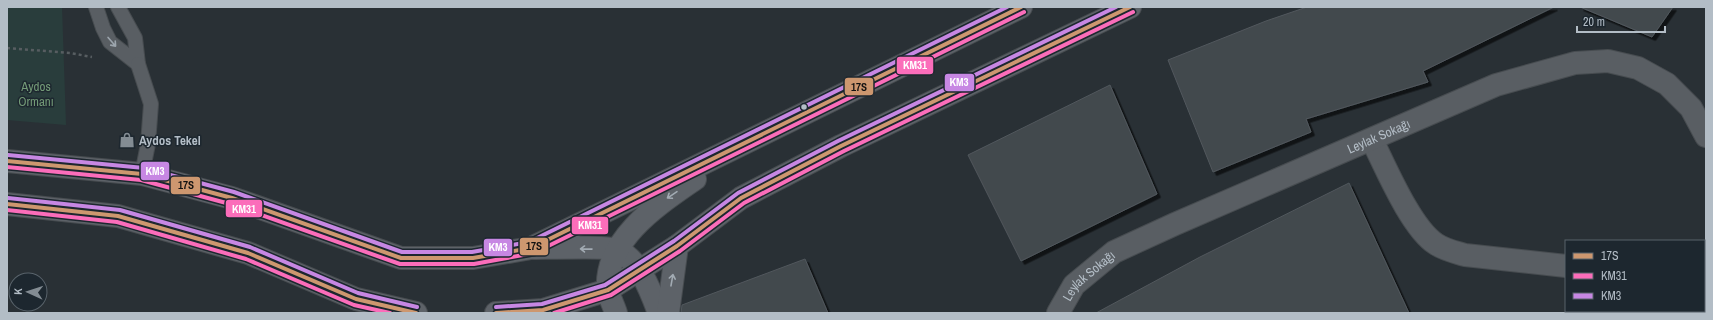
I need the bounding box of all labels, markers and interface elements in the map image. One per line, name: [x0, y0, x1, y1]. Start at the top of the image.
scale bar: [1577, 8, 1665, 34]
text: 20 m: [1583, 14, 1605, 30]
one-way arrow: [107, 37, 116, 47]
line badge: KM31: [896, 56, 934, 75]
text: KM31: [903, 58, 927, 72]
line badge: KM3: [944, 73, 975, 92]
text: KM3: [949, 75, 969, 89]
line badge: 17S: [844, 77, 874, 96]
park label: Aydos Ormanı: [18, 78, 54, 110]
text: 17S: [851, 80, 867, 94]
unlabelled marker: [799, 102, 809, 112]
street label: Leylak Sokağı: [1345, 115, 1413, 157]
shop icon: Aydos Tekel: [118, 131, 136, 149]
place label: Aydos Tekel: [139, 132, 201, 149]
line badge: KM3: [140, 161, 170, 181]
text: KM3: [145, 164, 165, 178]
line badge: 17S: [170, 176, 201, 195]
text: 17S: [178, 178, 194, 192]
one-way arrow: [667, 191, 678, 199]
line badge: KM31: [225, 199, 263, 218]
text: KM31: [232, 202, 256, 216]
line badge: KM31: [571, 216, 609, 235]
text: KM31: [578, 218, 602, 232]
line badge: 17S: [519, 237, 549, 256]
line badge: KM3: [483, 238, 513, 257]
text: 17S: [526, 239, 542, 253]
text: KM3: [488, 240, 508, 254]
legend: [1565, 240, 1705, 312]
one-way arrow: [580, 245, 593, 252]
street label: Leylak Sokağı: [1059, 247, 1119, 304]
text: 17S: [1601, 248, 1619, 264]
text: KM31: [1601, 268, 1627, 284]
north arrow: [8, 272, 48, 312]
one-way arrow: [668, 273, 676, 286]
text: K: [11, 287, 25, 295]
text: KM3: [1601, 288, 1621, 304]

